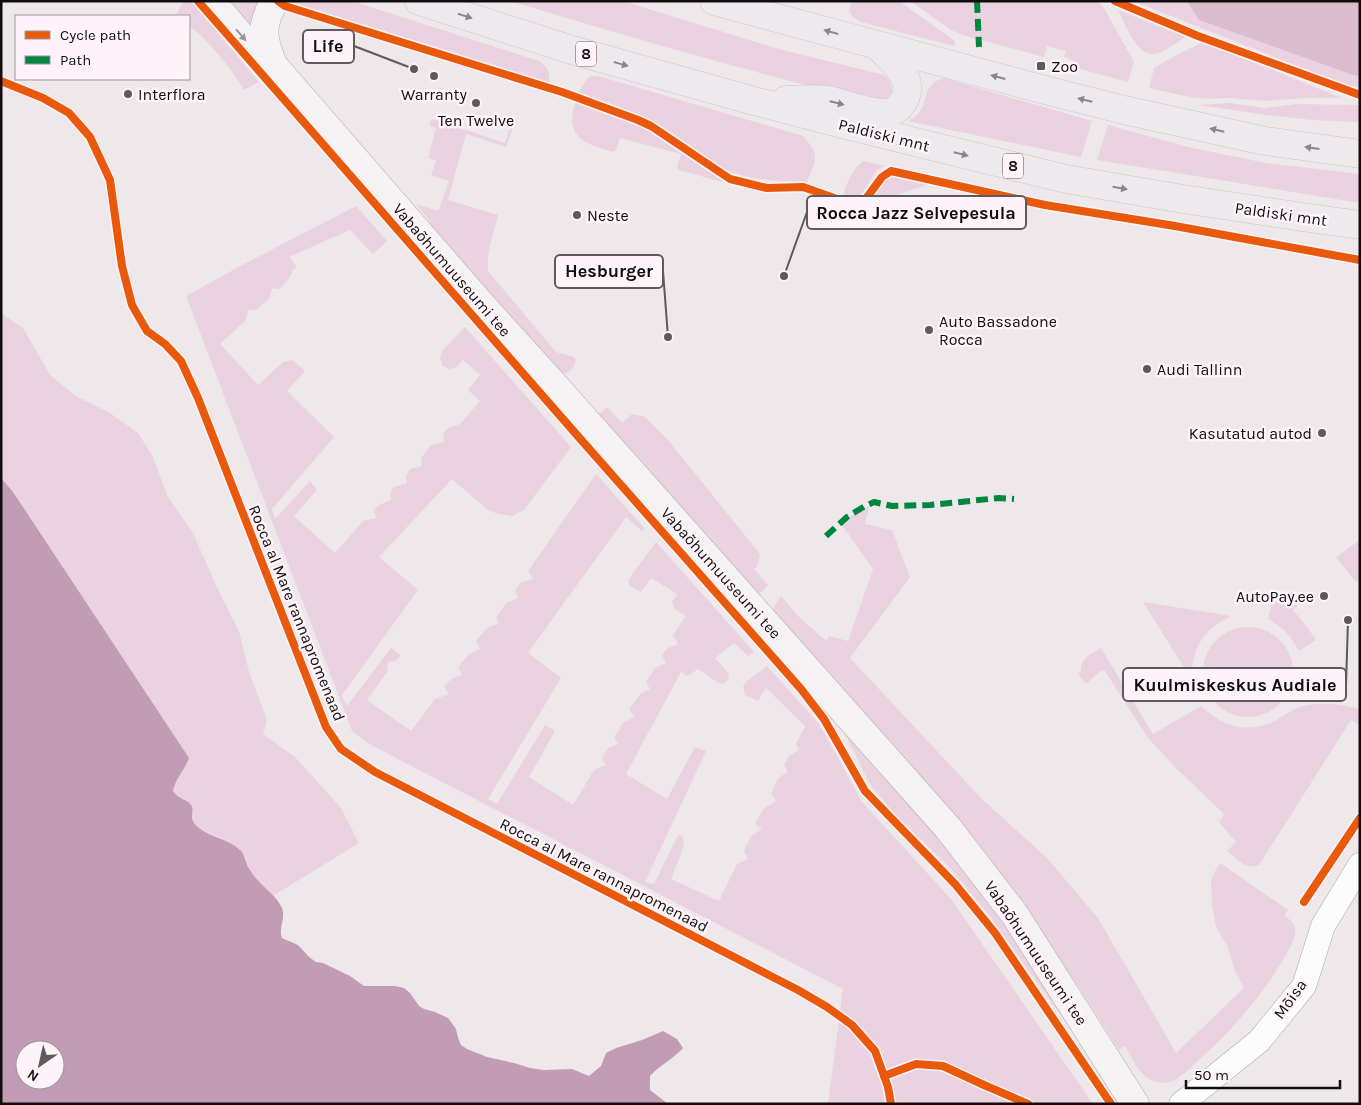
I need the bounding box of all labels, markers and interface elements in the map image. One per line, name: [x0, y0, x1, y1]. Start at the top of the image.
one-way arrow: [458, 13, 473, 20]
legend: [15, 15, 190, 80]
text: Cycle path: [60, 26, 131, 44]
one-way arrow: [823, 28, 838, 36]
one-way arrow: [235, 29, 246, 42]
callout: Life: [303, 30, 354, 63]
text: Life: [313, 35, 343, 57]
road number: 8: [576, 42, 596, 66]
text: Path: [60, 51, 91, 69]
place label: Zoo: [1051, 57, 1078, 76]
one-way arrow: [613, 60, 628, 68]
marker: Zoo: [1035, 60, 1047, 72]
marker: Warranty: [428, 70, 440, 82]
one-way arrow: [991, 73, 1006, 81]
place label: Interflora: [138, 85, 205, 104]
place label: Warranty: [401, 85, 468, 104]
marker: Interflora: [122, 88, 134, 100]
one-way arrow: [1077, 96, 1092, 104]
marker: Ten Twelve: [470, 97, 482, 109]
one-way arrow: [830, 99, 845, 107]
place label: Ten Twelve: [438, 111, 514, 130]
street label: Paldiski mnt: [837, 115, 931, 155]
one-way arrow: [1209, 126, 1225, 134]
one-way arrow: [1304, 143, 1320, 151]
one-way arrow: [953, 150, 968, 158]
road number: 8: [1003, 154, 1023, 178]
one-way arrow: [1112, 185, 1128, 193]
callout: Rocca Jazz Selvepesula: [807, 196, 1026, 229]
street label: Paldiski mnt: [1234, 198, 1328, 230]
street label: Vabaõhumuuseumi tee: [389, 199, 515, 341]
text: Rocca Jazz Selvepesula: [816, 202, 1016, 224]
place label: Neste: [587, 206, 629, 225]
marker: Neste: [571, 209, 583, 221]
callout: Hesburger: [555, 255, 663, 288]
text: Hesburger: [565, 260, 653, 282]
place label: Auto Bassadone Rocca: [939, 312, 1057, 349]
marker: Auto Bassadone Rocca: [923, 324, 935, 336]
place label: Audi Tallinn: [1157, 360, 1242, 379]
marker: Audi Tallinn: [1141, 363, 1153, 375]
place label: Kasutatud autod: [1189, 424, 1312, 443]
marker: Kasutatud autod: [1316, 427, 1328, 439]
street label: Rocca al Mare rannapromenaad: [245, 502, 349, 724]
street label: Vabaõhumuuseumi tee: [657, 503, 785, 643]
place label: AutoPay.ee: [1236, 587, 1314, 606]
marker: AutoPay.ee: [1318, 590, 1330, 602]
callout: Kuulmiskeskus Audiale: [1123, 668, 1346, 701]
text: Kuulmiskeskus Audiale: [1133, 674, 1337, 696]
street label: Rocca al Mare rannapromenaad: [497, 814, 711, 936]
street label: Vabaõhumuuseumi tee: [981, 877, 1091, 1029]
street label: Mõisa: [1269, 976, 1311, 1022]
north arrow: [15, 1040, 65, 1090]
scale bar: [1186, 1058, 1340, 1090]
text: N: [24, 1066, 42, 1085]
text: 50 m: [1194, 1066, 1229, 1084]

